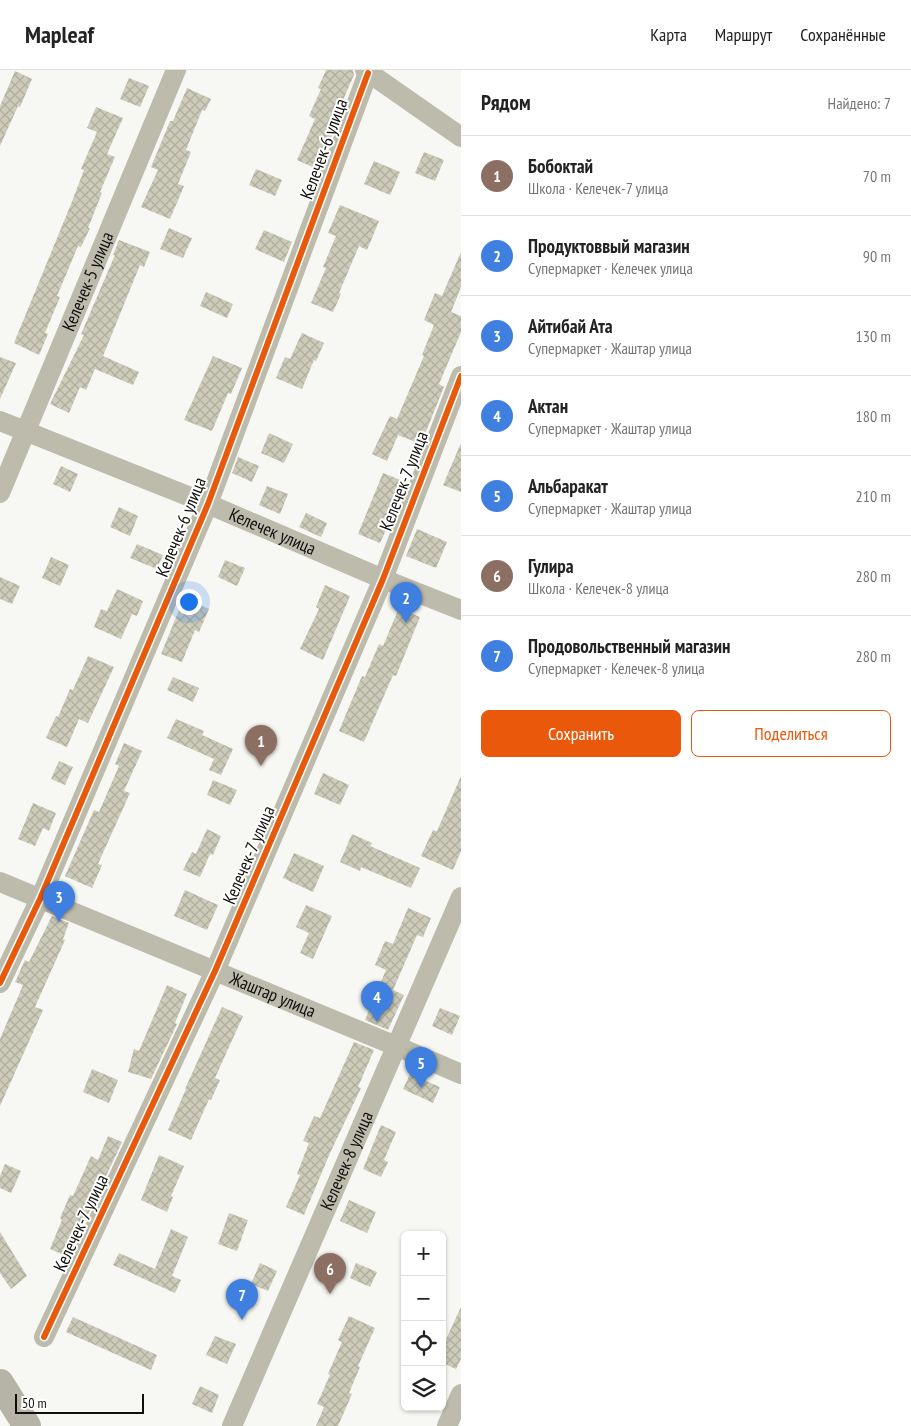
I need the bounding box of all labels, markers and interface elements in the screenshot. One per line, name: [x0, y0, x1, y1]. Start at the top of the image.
text: Mapleaf: [25, 19, 94, 50]
text: Карта: [650, 23, 687, 46]
text: Маршрут: [715, 23, 772, 46]
text: Сохранённые: [800, 23, 886, 46]
text: Рядом: [481, 89, 531, 116]
text: Найдено: 7: [828, 93, 891, 113]
street label: Келечек-6 улица: [295, 95, 352, 202]
text: Бобоктай: [528, 154, 593, 178]
text: 1: [493, 166, 501, 186]
text: 70 m: [863, 166, 891, 186]
text: Школа · Келечек-7 улица: [528, 178, 668, 198]
street label: Келечек-5 улица: [57, 228, 118, 335]
text: Продуктоввый магазин: [528, 234, 690, 258]
text: 2: [493, 246, 501, 266]
text: 90 m: [863, 246, 891, 266]
text: Супермаркет · Келечек улица: [528, 258, 693, 278]
text: Айтибай Ата: [528, 314, 613, 338]
text: 3: [493, 326, 501, 346]
text: 130 m: [856, 326, 891, 346]
text: Супермаркет · Жаштар улица: [528, 338, 692, 358]
text: Актан: [528, 394, 568, 418]
text: 4: [493, 406, 501, 426]
text: 180 m: [856, 406, 891, 426]
text: Супермаркет · Жаштар улица: [528, 418, 692, 438]
street label: Келечек-7 улица: [374, 428, 433, 534]
street label: Келечек-6 улица: [150, 474, 211, 580]
text: Альбаракат: [528, 474, 608, 498]
text: 5: [493, 486, 501, 506]
text: 210 m: [856, 486, 891, 506]
text: Супермаркет · Жаштар улица: [528, 498, 692, 518]
street label: Келечек улица: [226, 502, 319, 560]
text: Гулира: [528, 554, 574, 578]
text: 6: [493, 566, 501, 586]
text: 280 m: [856, 566, 891, 586]
text: Школа · Келечек-8 улица: [528, 578, 669, 598]
pin: 2: [390, 582, 422, 623]
your location: [176, 589, 202, 615]
text: Продовольственный магазин: [528, 634, 730, 658]
text: 7: [493, 646, 501, 666]
text: 280 m: [856, 646, 891, 666]
text: Супермаркет · Келечек-8 улица: [528, 658, 705, 678]
button: Сохранить: [481, 710, 681, 757]
button: Поделиться: [691, 710, 891, 757]
pin: 1: [245, 725, 277, 766]
street label: Келечек-7 улица: [218, 802, 280, 907]
pin: 3: [43, 881, 75, 922]
street label: Жаштар улица: [225, 966, 319, 1022]
pin: 4: [361, 981, 393, 1022]
pin: 5: [405, 1047, 437, 1088]
street label: Келечек-8 улица: [315, 1108, 378, 1214]
street label: Келечек-7 улица: [48, 1171, 113, 1275]
map controls: [401, 1231, 446, 1411]
button: +: [401, 1231, 446, 1276]
pin: 6: [314, 1253, 346, 1294]
button: −: [401, 1276, 446, 1321]
pin: 7: [226, 1279, 258, 1320]
button: locate: [401, 1321, 446, 1366]
button: layers: [401, 1366, 446, 1411]
scale bar: [15, 1391, 144, 1414]
text: 50 m: [22, 1394, 47, 1412]

